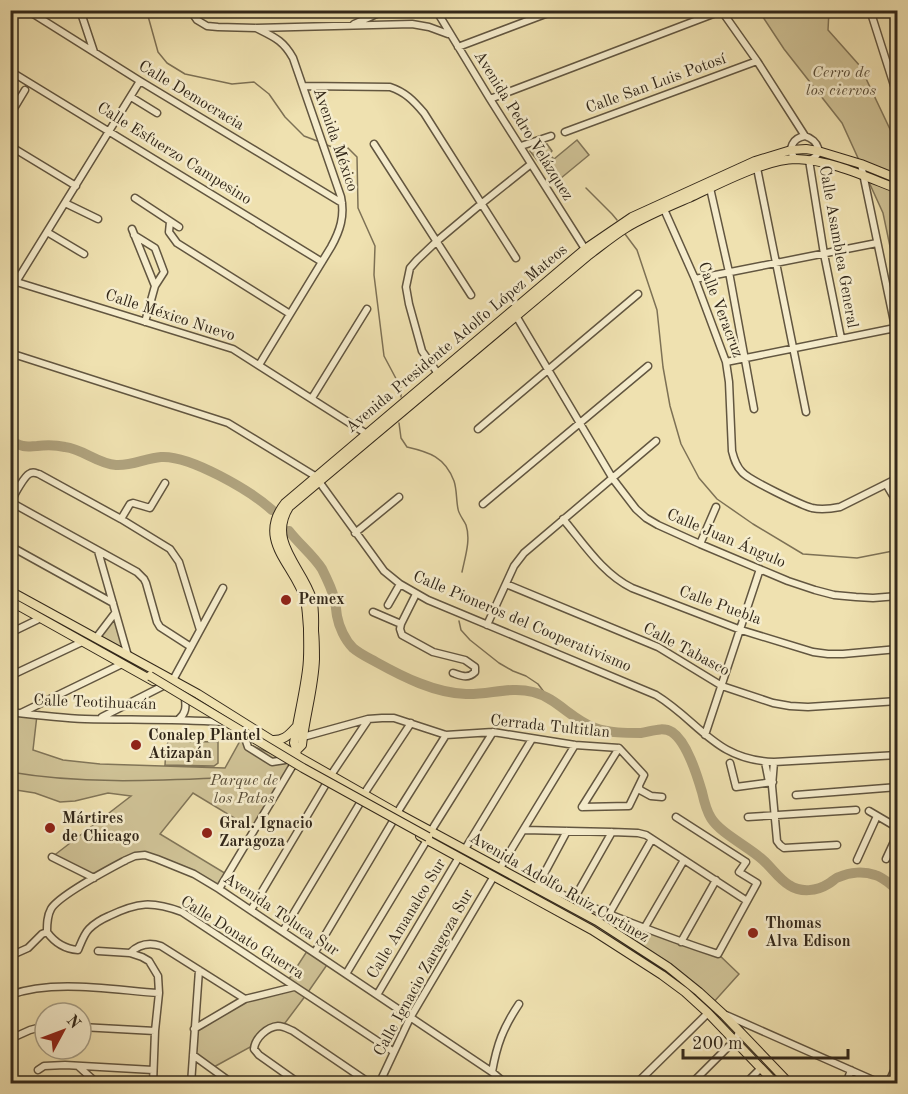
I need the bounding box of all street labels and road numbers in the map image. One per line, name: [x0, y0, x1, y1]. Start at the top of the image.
street label: Avenida Pedro Velázquez: [470, 48, 576, 204]
street label: Calle San Luis Potosí: [584, 51, 729, 117]
street label: Calle Democracia: [135, 58, 247, 134]
street label: Avenida México: [310, 86, 360, 194]
street label: Calle Esfuerzo Campesino: [94, 100, 254, 208]
street label: Calle Asamblea General: [816, 164, 860, 330]
street label: Avenida Presidente Adolfo López Mateos: [343, 242, 571, 436]
street label: Calle Veracruz: [694, 260, 746, 360]
street label: Calle México Nuevo: [103, 287, 237, 345]
street label: Calle Juan Ángulo: [664, 503, 789, 571]
street label: Calle Pioneros del Cooperativismo: [410, 569, 634, 675]
street label: Calle Puebla: [677, 584, 763, 628]
street label: Calle Tabasco: [640, 621, 732, 680]
street label: Calle Teotihuacán: [33, 693, 157, 713]
street label: Cerrada Tultitlan: [489, 713, 611, 741]
street label: Avenida Adolfo Ruiz Cortinez: [466, 830, 652, 946]
street label: Calle Amanalco Sur: [365, 856, 449, 982]
street label: Avenida Toluca Sur: [220, 870, 342, 960]
street label: Calle Ignacio Zaragoza Sur: [371, 886, 477, 1059]
street label: Calle Donato Guerra: [177, 893, 307, 983]

